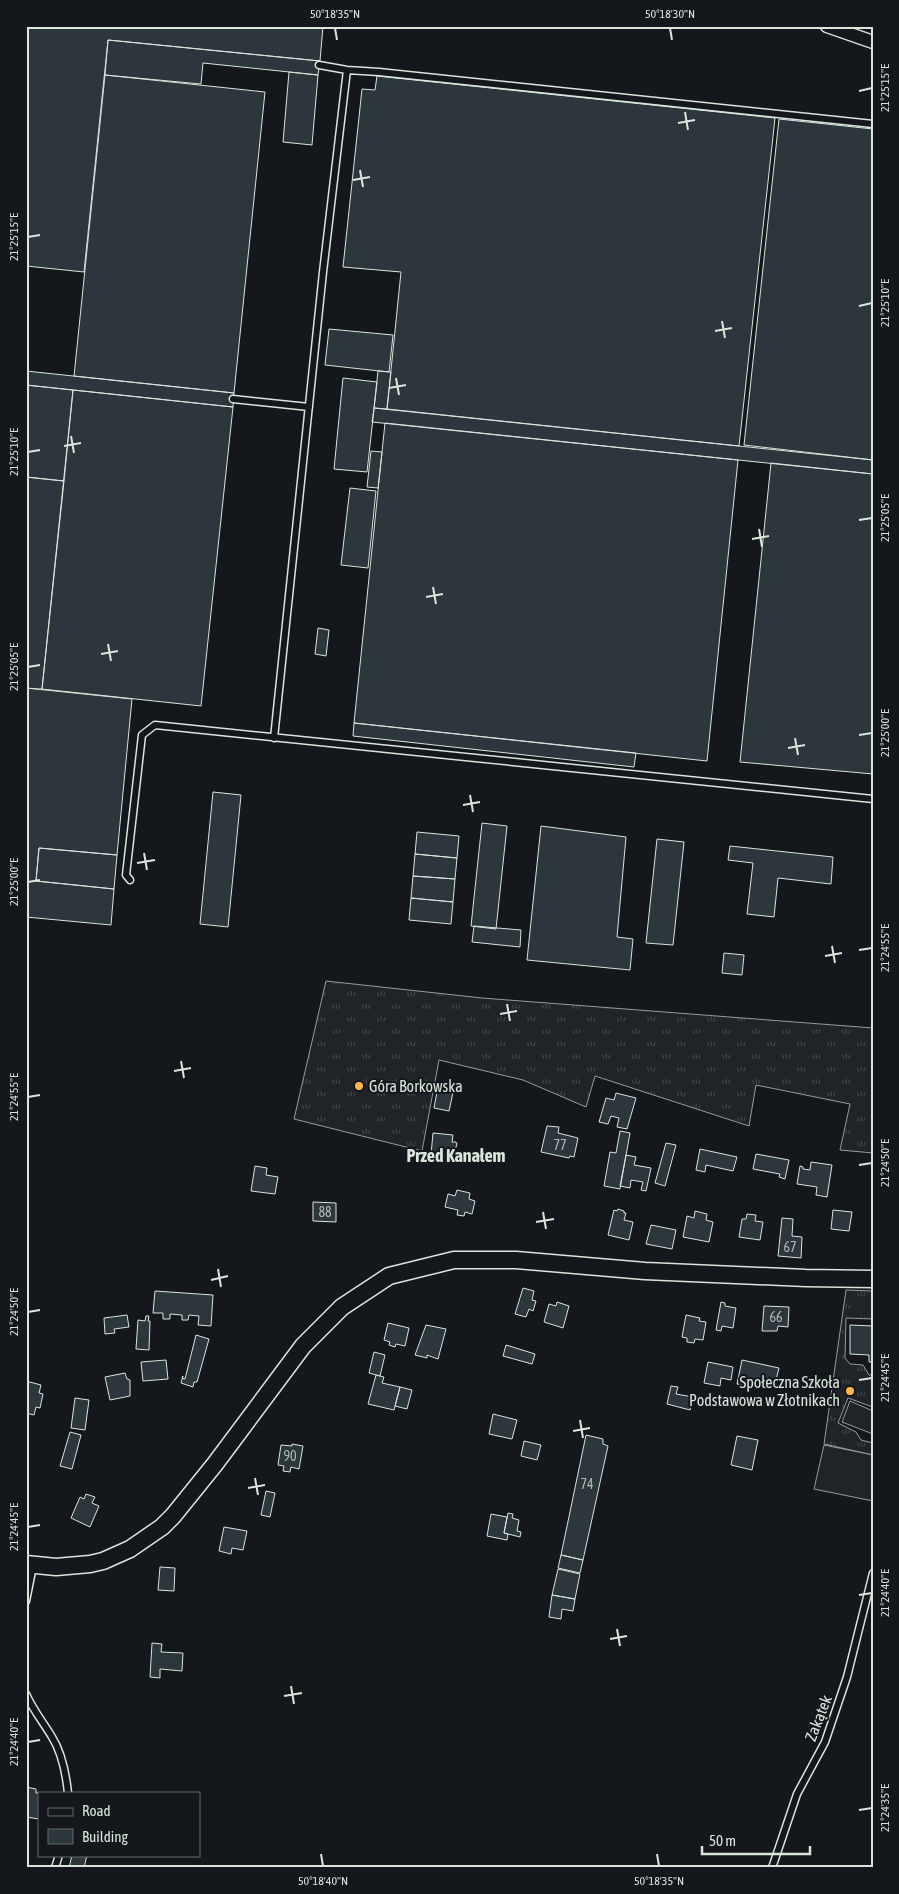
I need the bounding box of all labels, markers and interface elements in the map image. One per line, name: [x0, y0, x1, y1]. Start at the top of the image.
text: 50°18'35"N: [310, 7, 360, 21]
text: 50°18'30"N: [645, 7, 695, 21]
text: 21°25'15"E: [878, 64, 892, 112]
text: 21°25'15"E: [7, 213, 21, 261]
text: 21°25'10"E: [878, 279, 892, 327]
text: 21°25'10"E: [7, 428, 21, 476]
text: 21°25'05"E: [878, 494, 892, 542]
text: 21°25'05"E: [7, 643, 21, 691]
text: 21°25'00"E: [878, 709, 892, 757]
text: 21°25'00"E: [7, 858, 21, 906]
text: 21°24'55"E: [878, 924, 892, 972]
text: 21°24'55"E: [7, 1073, 21, 1121]
place label: Góra Borkowska: [369, 1077, 463, 1095]
marker: Góra Borkowska: [353, 1080, 365, 1092]
house number: 77: [553, 1137, 567, 1153]
text: 21°24'50"E: [878, 1139, 892, 1187]
district label: Przed Kanałem: [406, 1145, 506, 1166]
house number: 88: [318, 1204, 332, 1220]
house number: 67: [783, 1239, 797, 1255]
text: 21°24'50"E: [7, 1288, 21, 1336]
house number: 66: [769, 1309, 783, 1325]
text: 21°24'45"E: [878, 1354, 892, 1402]
place label: Społeczna Szkoła Podstawowa w Złotnikach: [689, 1373, 840, 1409]
marker: Społeczna Szkoła Podstawowa w Złotnikach: [844, 1385, 856, 1397]
house number: 90: [283, 1448, 297, 1464]
house number: 74: [580, 1476, 594, 1492]
text: 21°24'45"E: [7, 1503, 21, 1551]
text: 21°24'40"E: [878, 1569, 892, 1617]
street label: Zakątek: [801, 1692, 836, 1744]
text: 21°24'40"E: [7, 1718, 21, 1766]
text: 21°24'35"E: [878, 1784, 892, 1832]
legend: [38, 1792, 200, 1856]
text: Road: [82, 1802, 111, 1819]
scale bar: [702, 1824, 809, 1856]
text: Building: [82, 1828, 128, 1845]
text: 50 m: [709, 1832, 736, 1849]
text: 50°18'40"N: [298, 1874, 348, 1888]
text: 50°18'35"N: [634, 1874, 684, 1888]

